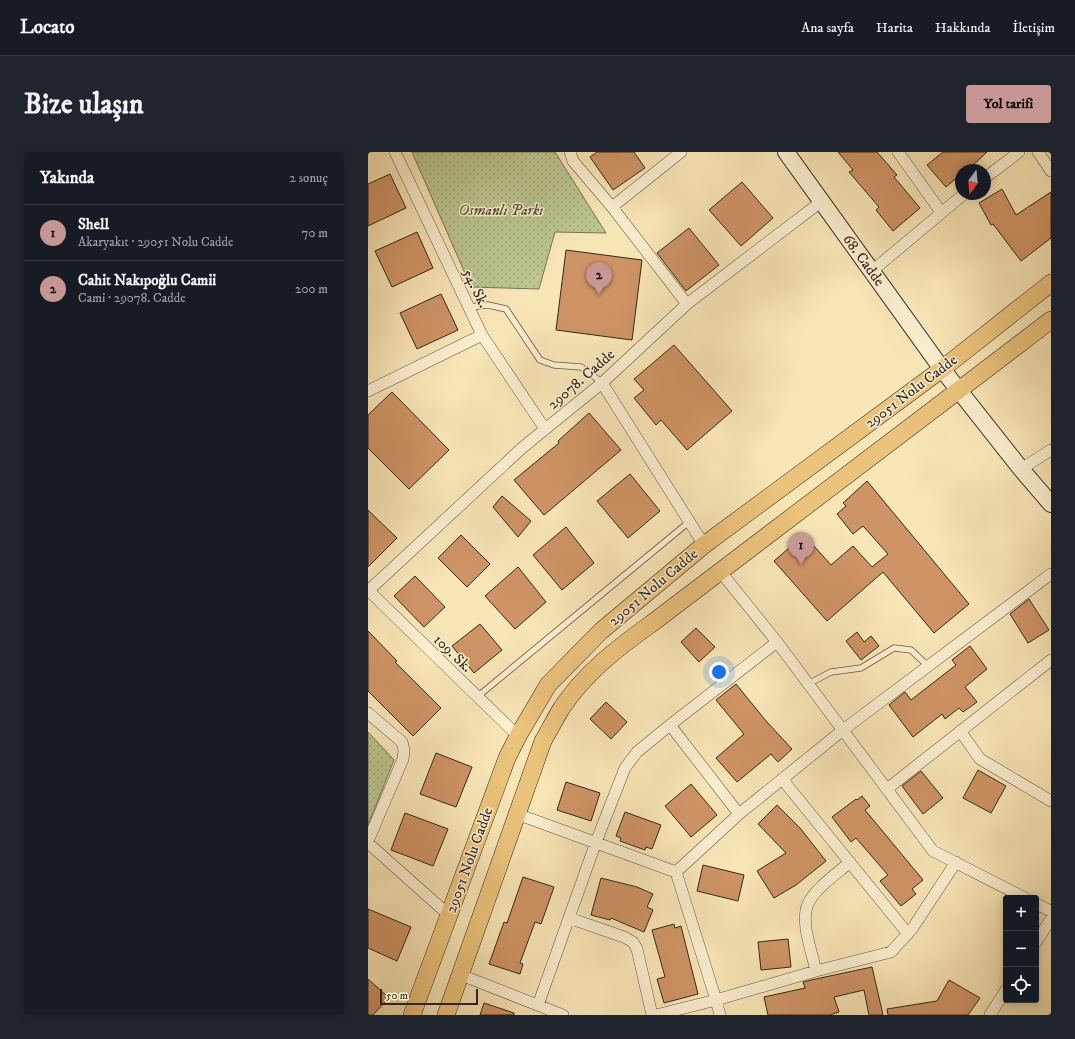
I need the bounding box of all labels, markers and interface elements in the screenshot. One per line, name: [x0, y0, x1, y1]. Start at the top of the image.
text: Locato: [20, 16, 75, 39]
text: Ana sayfa: [801, 19, 854, 37]
text: Harita: [876, 19, 913, 37]
text: Hakkında: [935, 19, 990, 37]
text: İletişim: [1012, 19, 1055, 37]
button: Yol tarifi: [966, 85, 1051, 123]
text: Bize ulaşın: [24, 87, 144, 122]
north arrow: [955, 164, 991, 200]
text: Yakında: [40, 167, 94, 189]
text: 2 sonuç: [290, 170, 328, 186]
park label: Osmanlı Parkı: [459, 201, 543, 220]
text: Shell: [78, 215, 109, 234]
text: 1: [51, 225, 55, 241]
text: 70 m: [302, 225, 328, 241]
street label: 68. Cadde: [838, 231, 889, 290]
text: Akaryakıt · 29051 Nolu Cadde: [78, 234, 233, 250]
pin: 2: [586, 262, 612, 295]
street label: 54. Sk.: [458, 266, 493, 311]
text: Cahit Nakıpoğlu Camii: [78, 271, 216, 290]
text: 2: [50, 281, 56, 297]
text: 200 m: [295, 281, 328, 297]
text: Cami · 29078. Cadde: [78, 290, 186, 306]
street label: 29078. Cadde: [544, 345, 619, 414]
street label: 29051 Nolu Cadde: [861, 350, 961, 432]
pin: 1: [788, 532, 814, 565]
street label: 29051 Nolu Cadde: [605, 544, 702, 630]
street label: 109. Sk.: [429, 630, 476, 676]
your location: [709, 662, 729, 682]
street label: 29051 Nolu Cadde: [442, 805, 497, 915]
map controls: [1003, 895, 1039, 1003]
button: +: [1003, 895, 1039, 931]
button: −: [1003, 931, 1039, 967]
button: locate: [1003, 967, 1039, 1003]
scale bar: [380, 987, 478, 1006]
text: 50 m: [386, 989, 408, 1003]

